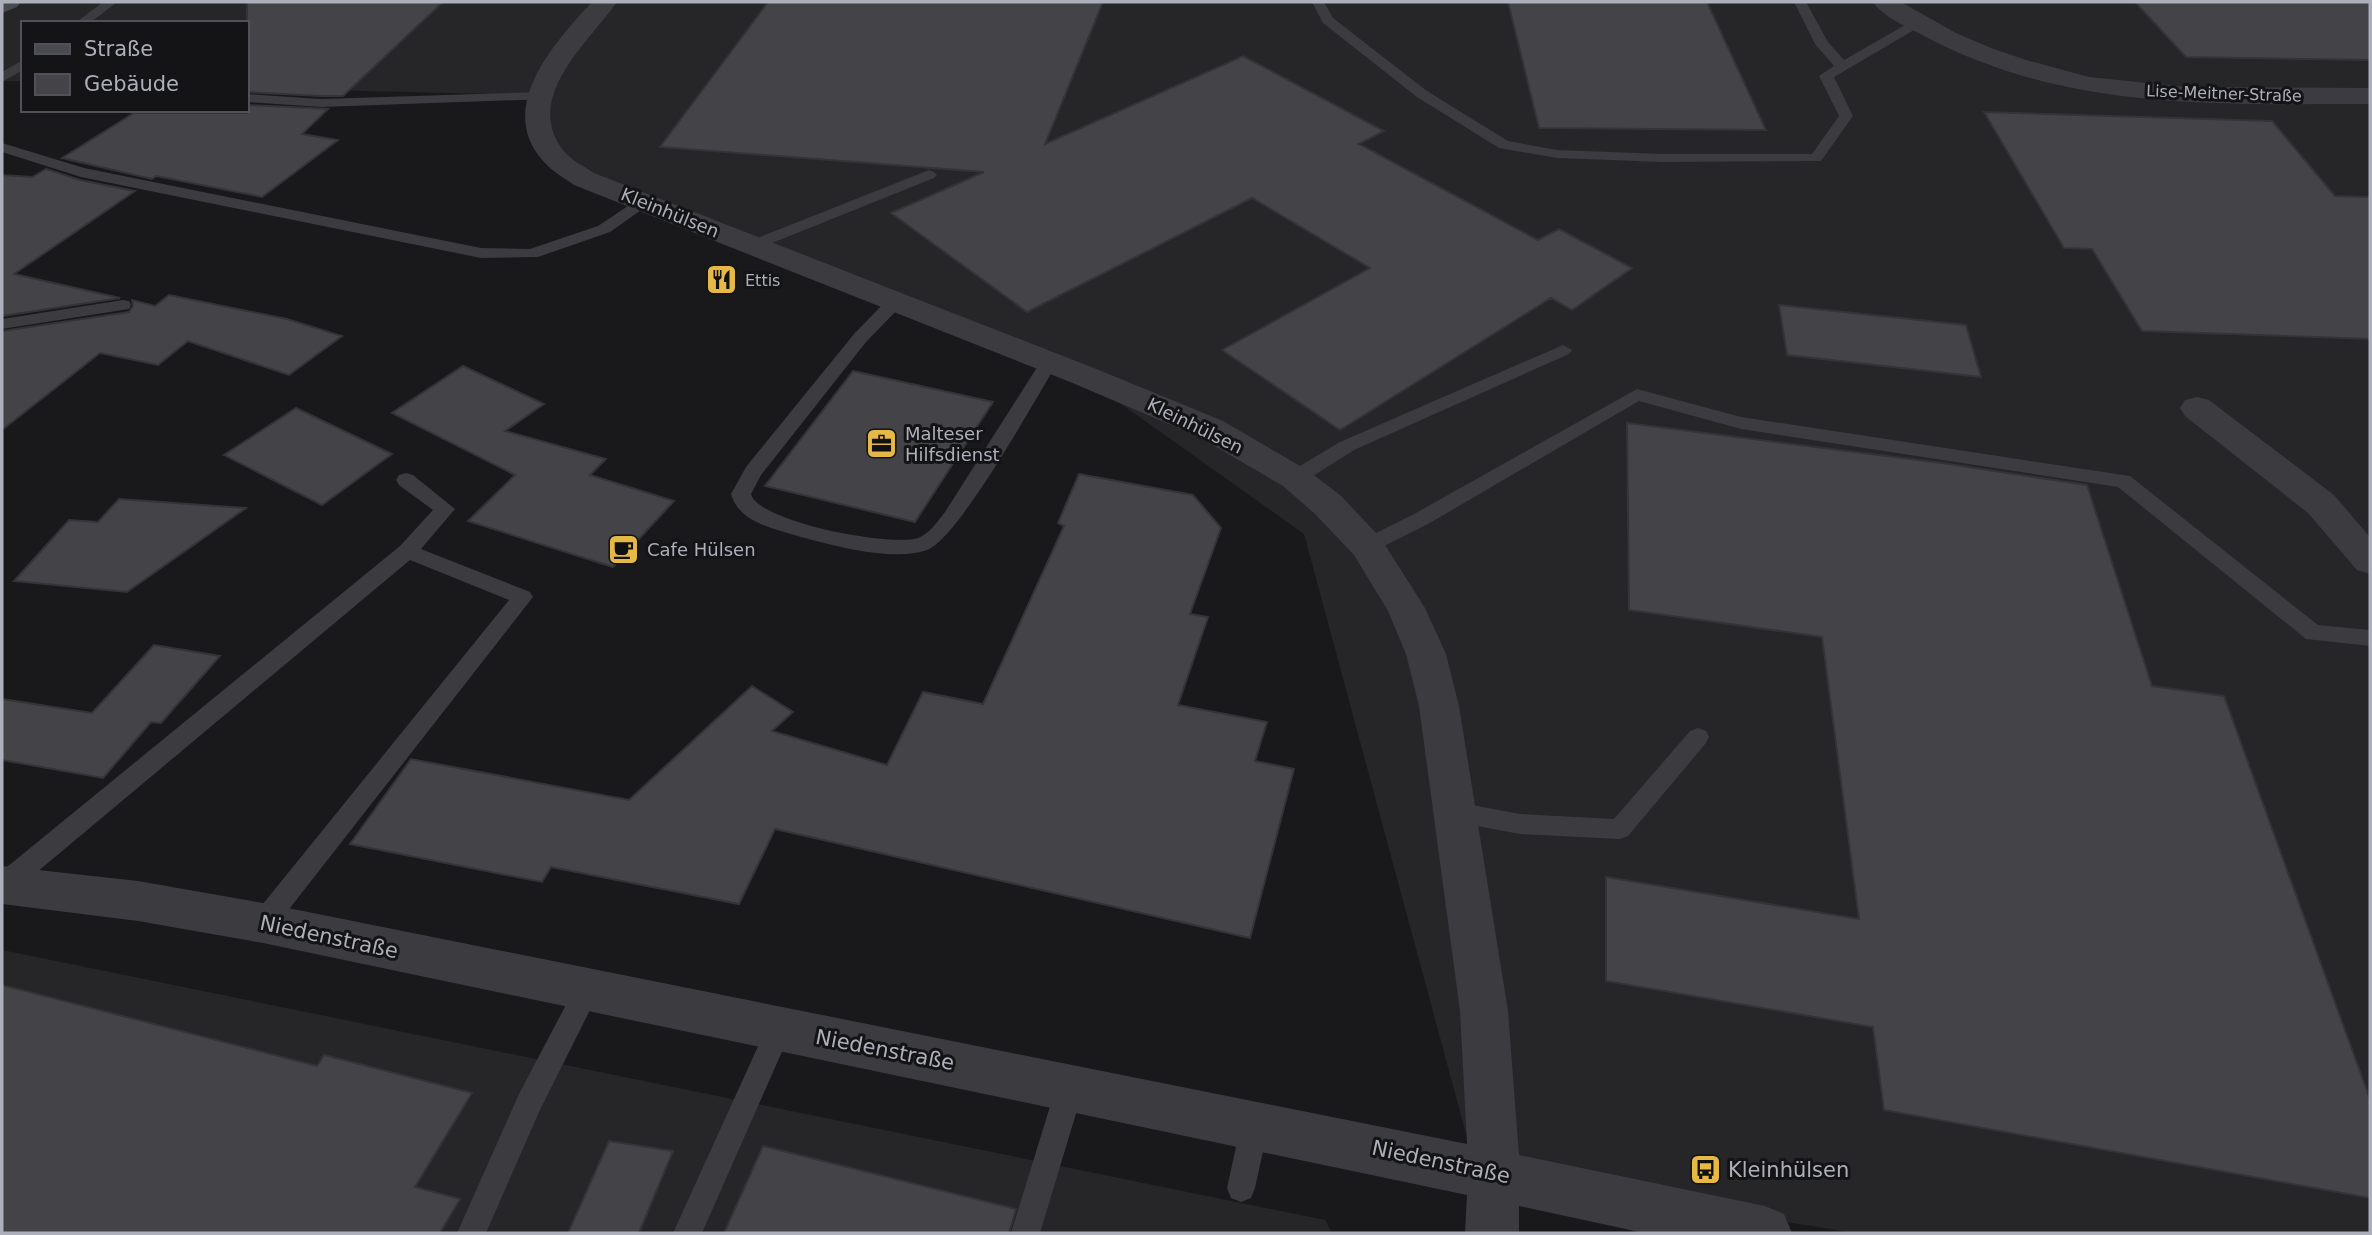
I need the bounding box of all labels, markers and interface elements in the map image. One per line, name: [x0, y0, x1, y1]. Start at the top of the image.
legend: [21, 21, 248, 112]
text: Straße: [84, 37, 153, 61]
text: Gebäude: [84, 72, 179, 96]
street label: Lise-Meitner-Straße: [2146, 81, 2302, 106]
street label: Kleinhülsen: [618, 183, 722, 242]
restaurant icon: Ettis: [705, 263, 739, 297]
place label: Ettis: [745, 271, 780, 290]
street label: Kleinhülsen: [1144, 393, 1247, 458]
place label: Malteser Hilfsdienst: [905, 423, 1000, 465]
office icon: Malteser Hilfsdienst: [865, 427, 899, 461]
cafe icon: Cafe Hülsen: [607, 533, 641, 567]
place label: Cafe Hülsen: [647, 539, 756, 560]
street label: Niedenstraße: [258, 911, 400, 963]
street label: Niedenstraße: [814, 1025, 956, 1075]
street label: Niedenstraße: [1370, 1136, 1512, 1188]
bus stop icon: Kleinhülsen: [1688, 1153, 1722, 1187]
place label: Kleinhülsen: [1728, 1158, 1849, 1182]

